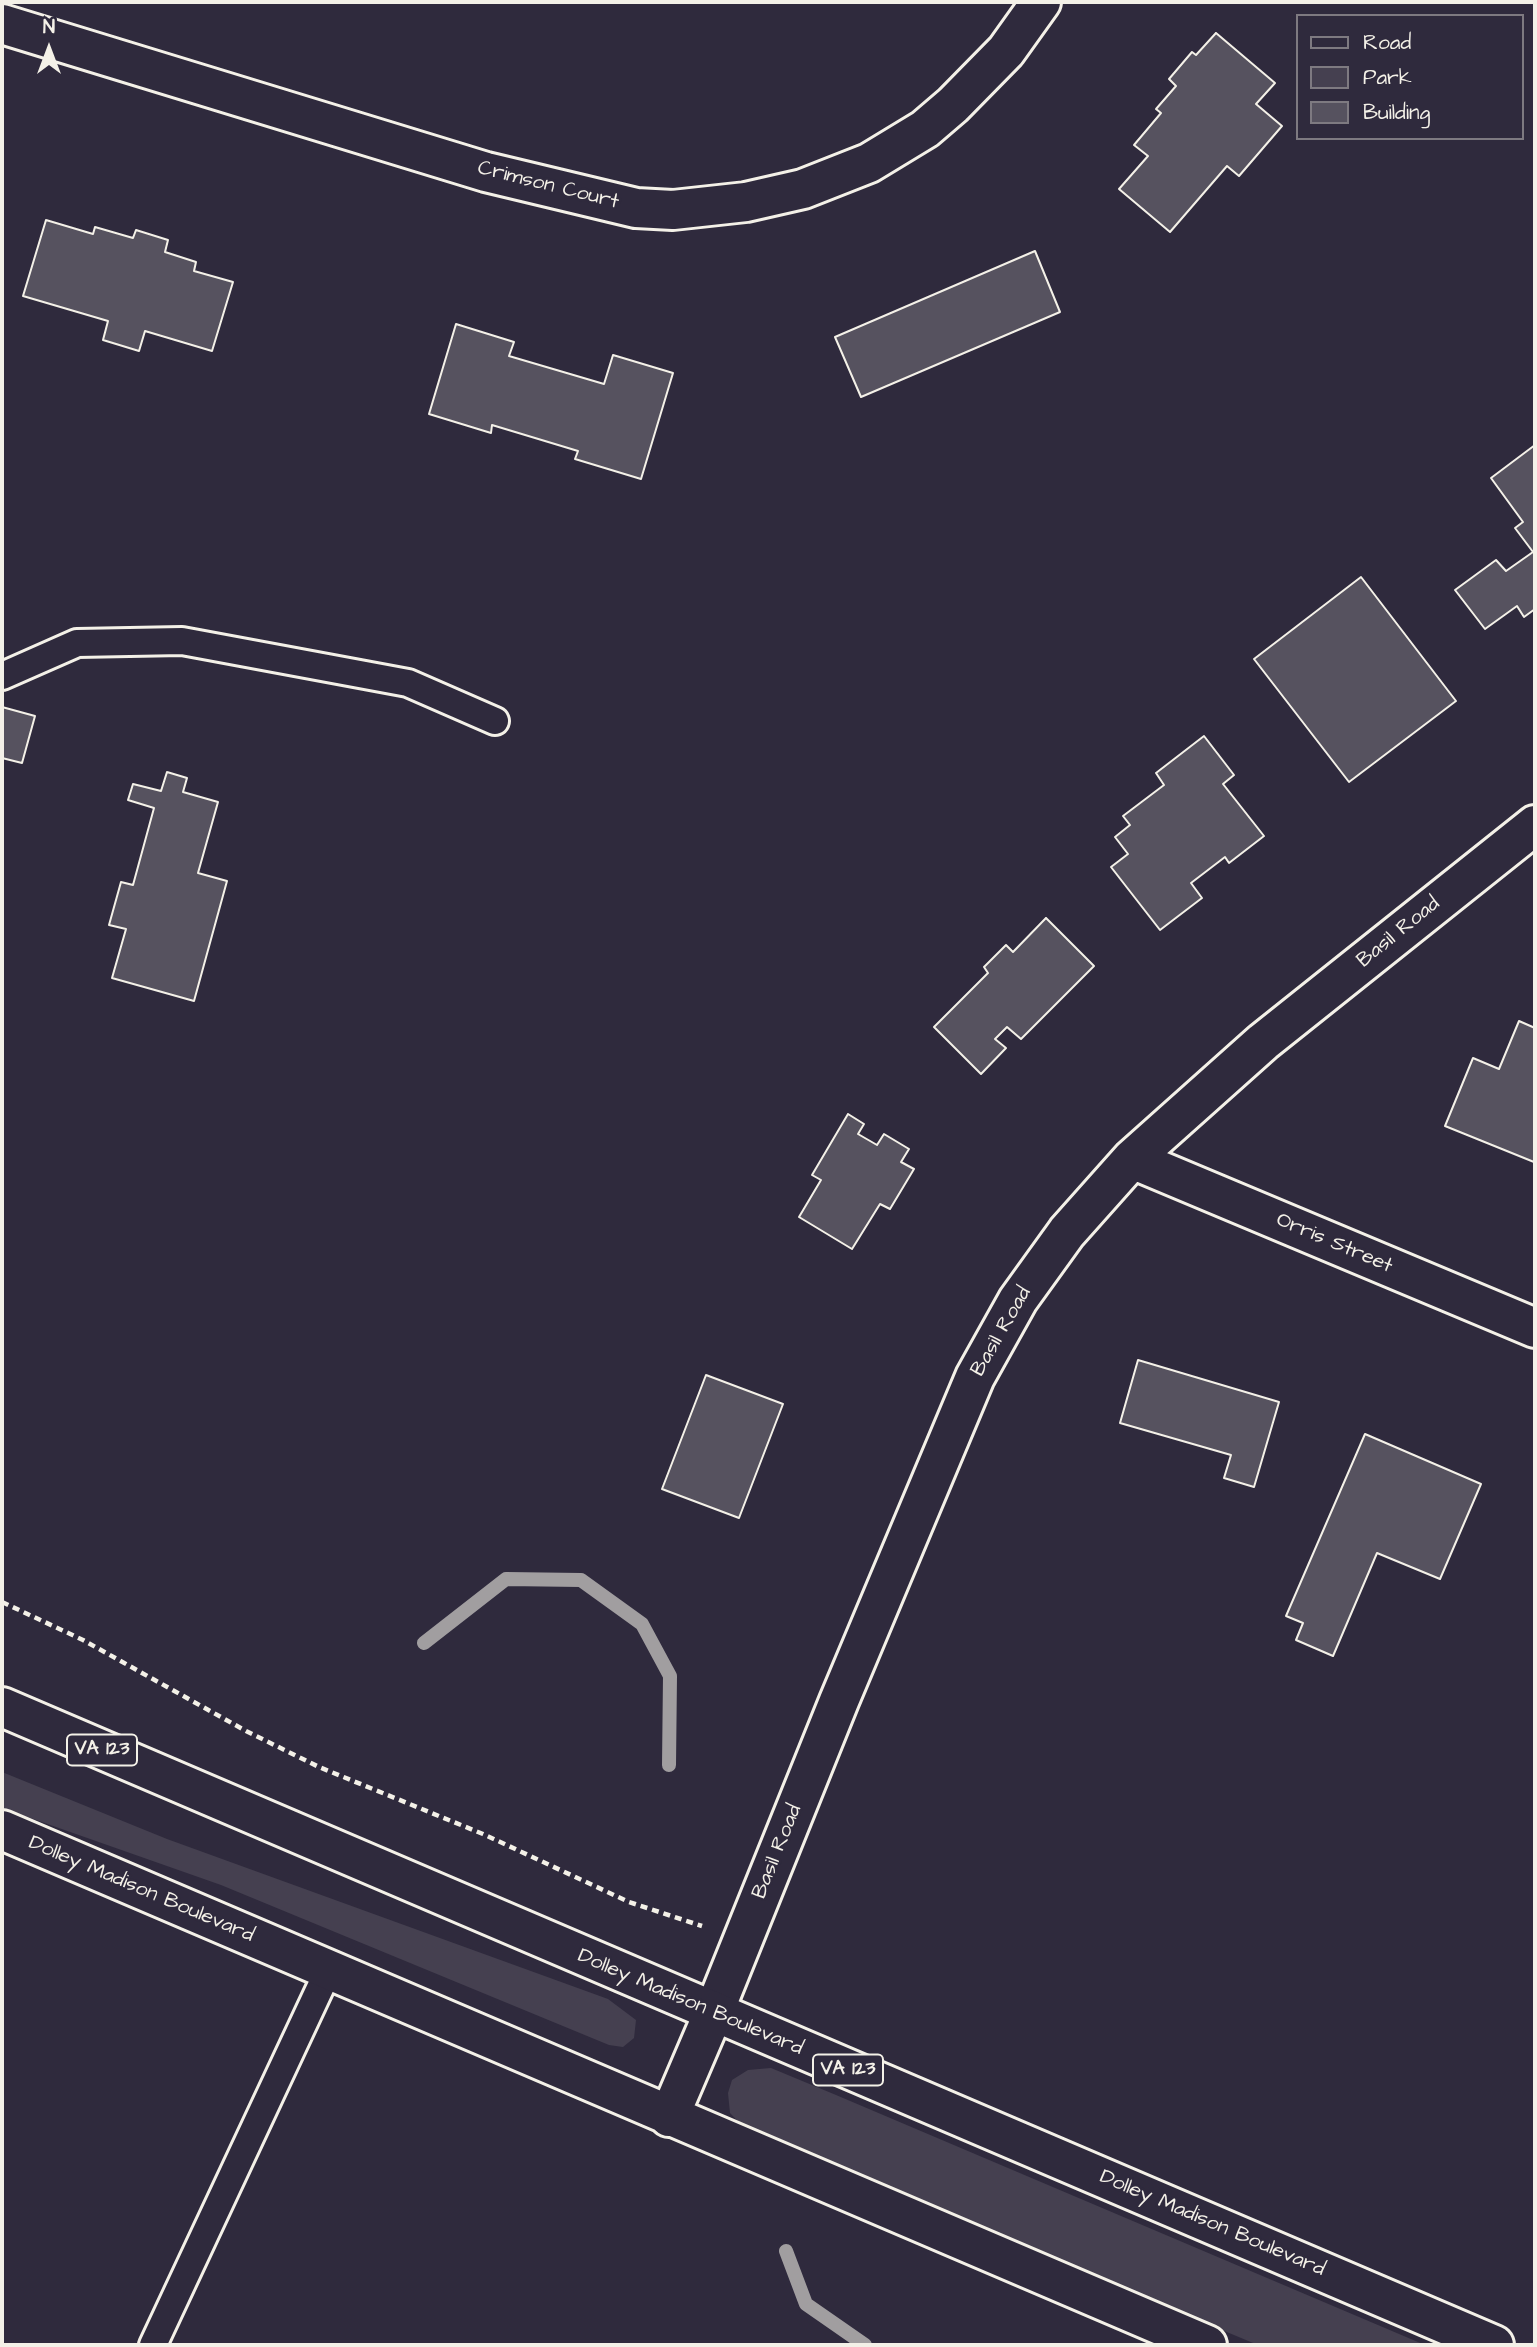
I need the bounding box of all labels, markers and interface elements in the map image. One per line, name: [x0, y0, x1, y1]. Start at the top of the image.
north arrow: [14, 14, 84, 84]
text: N: [43, 14, 55, 41]
legend: [1296, 14, 1523, 140]
text: Road: [1363, 28, 1411, 57]
text: Park: [1363, 63, 1412, 92]
text: Building: [1363, 98, 1430, 127]
street label: Crimson Court: [475, 156, 621, 216]
street label: Basil Road: [1352, 892, 1446, 974]
street label: Orris Street: [1272, 1208, 1396, 1280]
street label: Basil Road: [966, 1283, 1038, 1381]
road number: VA 123: [67, 1734, 137, 1766]
street label: Basil Road: [748, 1801, 808, 1903]
street label: Dolley Madison Boulevard: [24, 1831, 258, 1949]
street label: Dolley Madison Boulevard: [573, 1944, 807, 2062]
road number: VA 123: [813, 2054, 883, 2086]
street label: Dolley Madison Boulevard: [1095, 2165, 1329, 2283]

